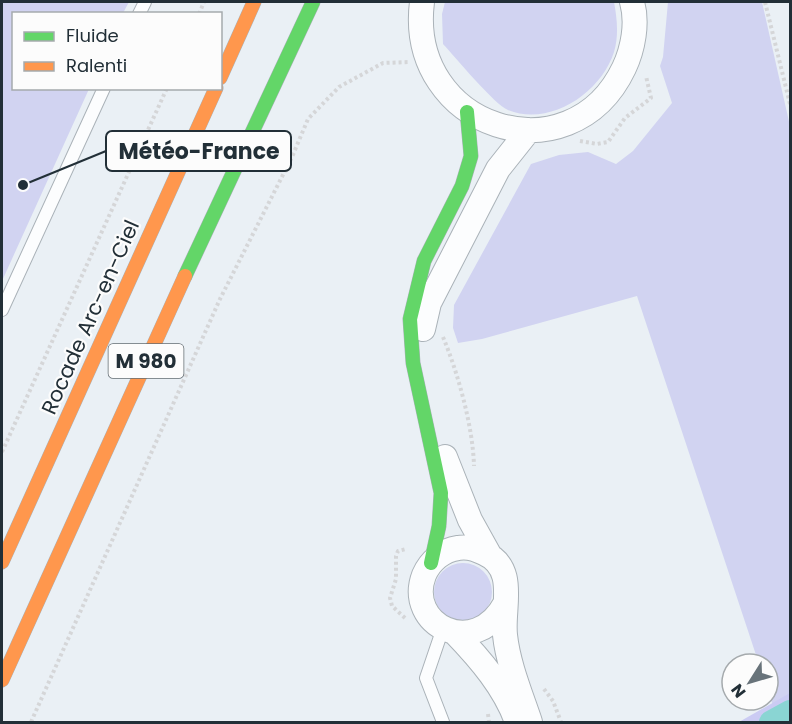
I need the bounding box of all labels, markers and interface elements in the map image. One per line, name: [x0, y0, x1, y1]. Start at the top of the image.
legend: [12, 12, 222, 90]
text: Fluide: [66, 23, 119, 48]
text: Ralenti: [66, 53, 127, 78]
callout: Météo-France: [106, 131, 291, 171]
text: Météo-France: [118, 136, 280, 167]
street label: Rocade Arc-en-Ciel: [34, 215, 146, 419]
road number: M 980: [108, 344, 184, 378]
north arrow: [720, 652, 780, 712]
text: N: [726, 679, 751, 702]

